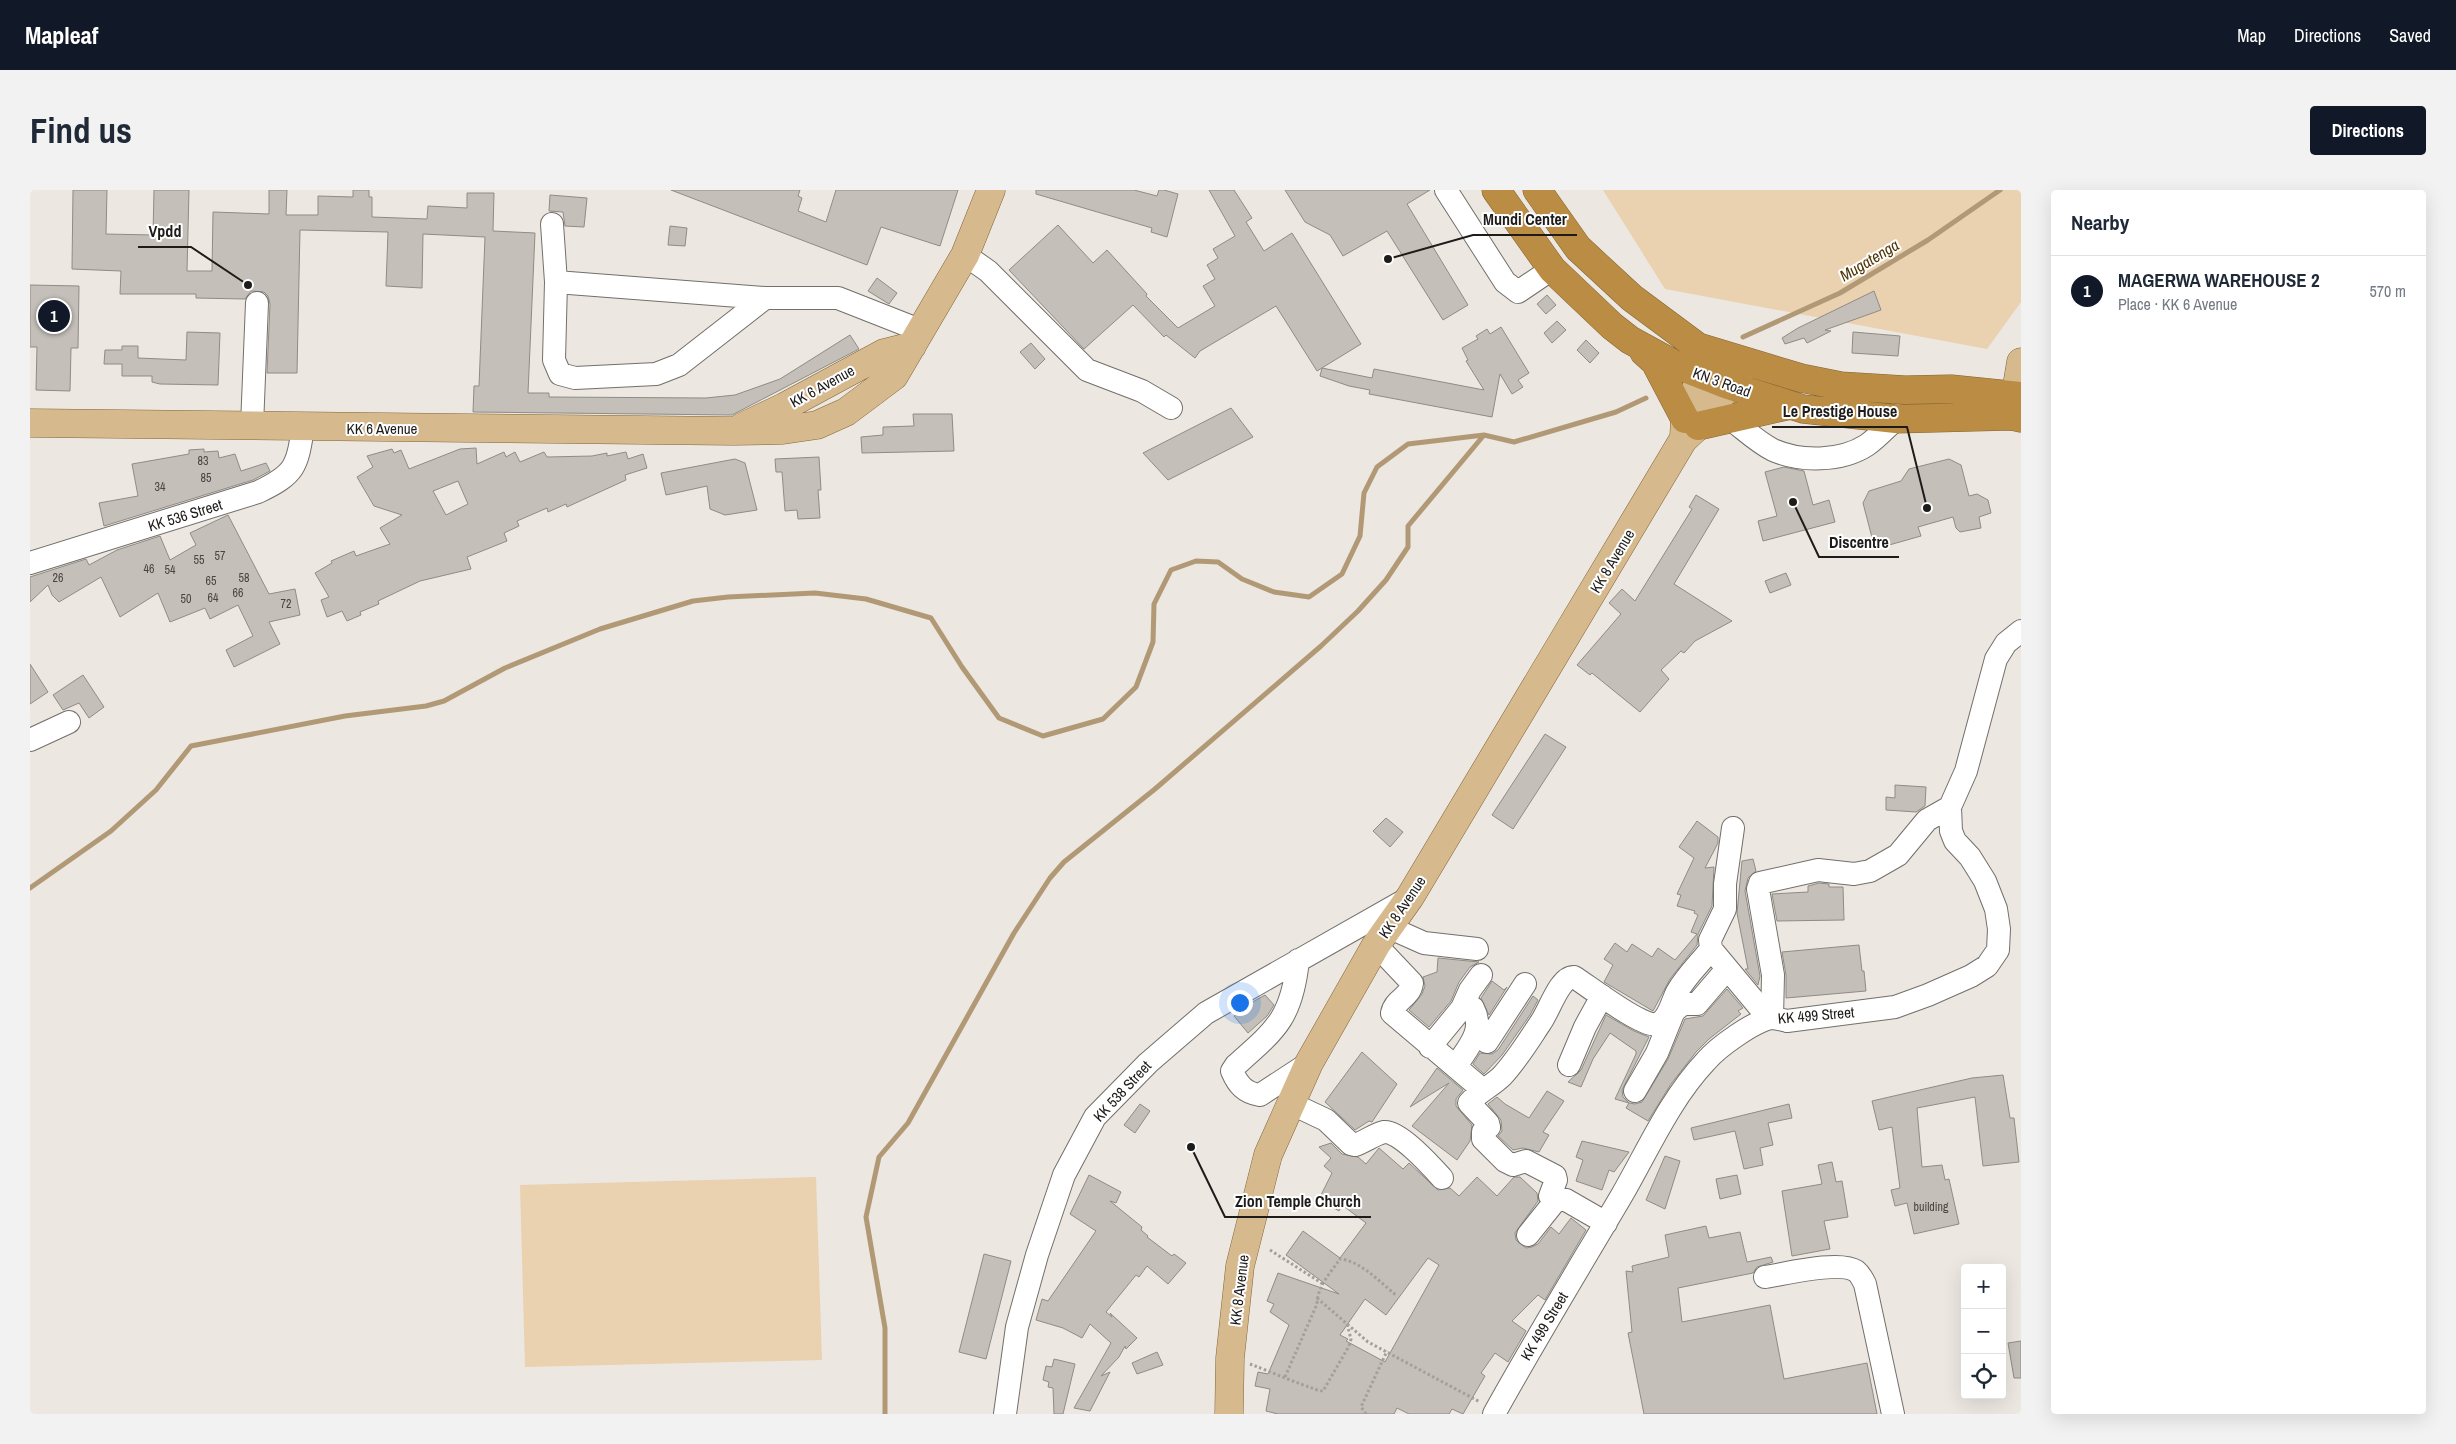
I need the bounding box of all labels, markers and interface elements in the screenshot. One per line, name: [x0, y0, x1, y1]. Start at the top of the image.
text: Mapleaf: [25, 19, 98, 51]
text: Map: [2237, 23, 2266, 48]
text: Directions: [2294, 23, 2361, 48]
text: Saved: [2389, 23, 2431, 48]
button: Directions: [2310, 106, 2426, 155]
text: Find us: [30, 107, 132, 154]
callout: Mundi Center: [1473, 204, 1577, 235]
text: Mundi Center: [1483, 208, 1568, 230]
text: Nearby: [2071, 208, 2129, 237]
callout: Vpdd: [138, 216, 191, 247]
text: Vpdd: [149, 220, 181, 242]
water label: Mugatenga: [1835, 234, 1903, 286]
text: MAGERWA WAREHOUSE 2: [2118, 267, 2320, 293]
text: 1: [2083, 280, 2091, 302]
text: 570 m: [2370, 280, 2406, 302]
text: Place · KK 6 Avenue: [2118, 293, 2237, 315]
pin: 1: [38, 297, 70, 335]
street label: KK 6 Avenue: [786, 360, 858, 412]
street label: KN 3 Road: [1690, 362, 1754, 402]
callout: Le Prestige House: [1772, 396, 1907, 427]
text: Le Prestige House: [1783, 400, 1897, 422]
street label: KK 6 Avenue: [347, 418, 418, 439]
house number: 83: [198, 453, 208, 469]
house number: 85: [201, 470, 212, 486]
house number: 34: [155, 479, 166, 495]
street label: KK 536 Street: [145, 494, 225, 536]
street label: KK 8 Avenue: [1585, 525, 1639, 597]
callout: Discentre: [1819, 526, 1899, 557]
text: Discentre: [1829, 531, 1889, 553]
house number: 57: [215, 548, 226, 564]
house number: 55: [194, 552, 205, 568]
house number: 46: [144, 561, 154, 577]
house number: 54: [165, 562, 176, 578]
house number: 26: [53, 570, 63, 586]
house number: 58: [239, 570, 249, 586]
house number: 65: [206, 573, 217, 589]
house number: 66: [233, 585, 243, 601]
house number: 64: [208, 590, 219, 606]
house number: 50: [181, 591, 191, 607]
house number: 72: [281, 596, 291, 612]
street label: KK 8 Avenue: [1373, 872, 1431, 942]
your location: [1227, 990, 1253, 1016]
street label: KK 499 Street: [1777, 1001, 1856, 1029]
street label: KK 538 Street: [1088, 1055, 1156, 1126]
callout: Zion Temple Church: [1225, 1186, 1371, 1217]
text: Zion Temple Church: [1235, 1190, 1361, 1212]
house number: building: [1913, 1199, 1949, 1215]
street label: KK 8 Avenue: [1224, 1253, 1254, 1326]
map controls: [1961, 1264, 2006, 1399]
button: +: [1961, 1264, 2006, 1309]
street label: KK 499 Street: [1515, 1287, 1573, 1364]
button: −: [1961, 1309, 2006, 1354]
button: locate: [1961, 1354, 2006, 1399]

